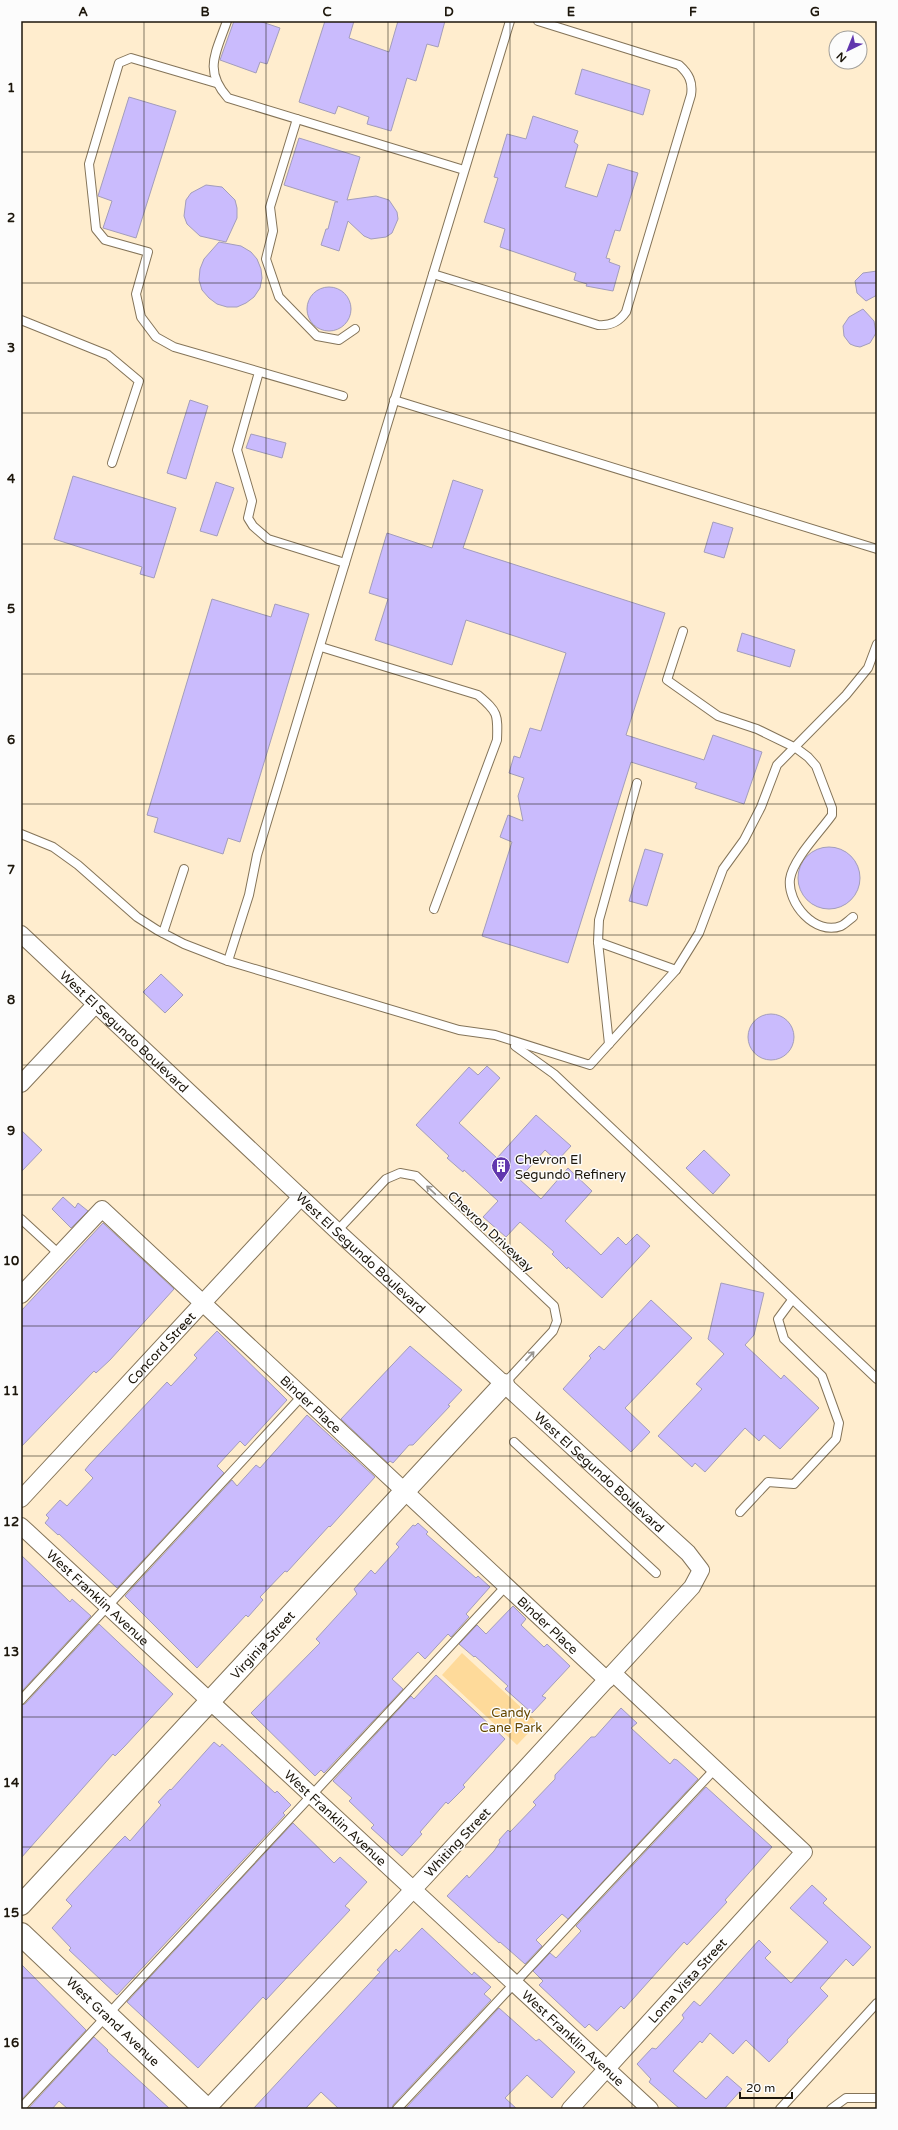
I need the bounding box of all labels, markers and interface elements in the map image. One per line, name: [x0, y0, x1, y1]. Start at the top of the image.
text: A: [78, 4, 88, 20]
text: B: [200, 4, 210, 20]
text: C: [322, 4, 332, 20]
text: D: [444, 4, 454, 20]
text: E: [567, 4, 575, 20]
text: F: [689, 4, 697, 20]
text: G: [810, 4, 820, 20]
north arrow: [828, 30, 868, 70]
text: N: [834, 49, 849, 65]
text: 1: [7, 80, 15, 96]
text: 2: [7, 210, 15, 226]
text: 3: [7, 340, 15, 356]
text: 4: [7, 471, 16, 487]
text: 5: [7, 601, 15, 617]
text: 6: [7, 732, 15, 748]
text: 7: [7, 862, 15, 878]
street label: West El Segundo Boulevard: [56, 968, 191, 1096]
text: 8: [7, 992, 15, 1008]
text: 9: [7, 1123, 15, 1139]
place label: Chevron El Segundo Refinery: [515, 1152, 626, 1183]
building icon: Chevron El Segundo Refinery: [490, 1155, 512, 1183]
one-way arrow: [426, 1186, 436, 1195]
street label: Chevron Driveway: [444, 1188, 537, 1276]
street label: West El Segundo Boulevard: [292, 1190, 428, 1317]
text: 10: [3, 1253, 19, 1269]
street label: Concord Street: [124, 1309, 199, 1388]
one-way arrow: [525, 1351, 534, 1361]
street label: Binder Place: [277, 1372, 344, 1437]
text: 11: [3, 1383, 19, 1399]
street label: West El Segundo Boulevard: [531, 1409, 667, 1536]
text: 12: [3, 1514, 19, 1530]
street label: West Franklin Avenue: [43, 1547, 152, 1649]
street label: Binder Place: [514, 1593, 581, 1658]
street label: Virginia Street: [227, 1608, 299, 1683]
text: 13: [3, 1644, 19, 1660]
park label: Candy Cane Park: [480, 1705, 542, 1736]
street label: West Franklin Avenue: [280, 1767, 389, 1870]
text: 14: [3, 1775, 20, 1791]
street label: Whiting Street: [421, 1805, 494, 1881]
text: 15: [3, 1905, 19, 1921]
street label: Loma Vista Street: [645, 1935, 731, 2027]
street label: West Grand Avenue: [63, 1974, 163, 2070]
street label: West Franklin Avenue: [518, 1987, 627, 2090]
text: 16: [3, 2035, 19, 2051]
scale bar: [740, 2074, 792, 2100]
text: 20 m: [746, 2081, 775, 2095]

